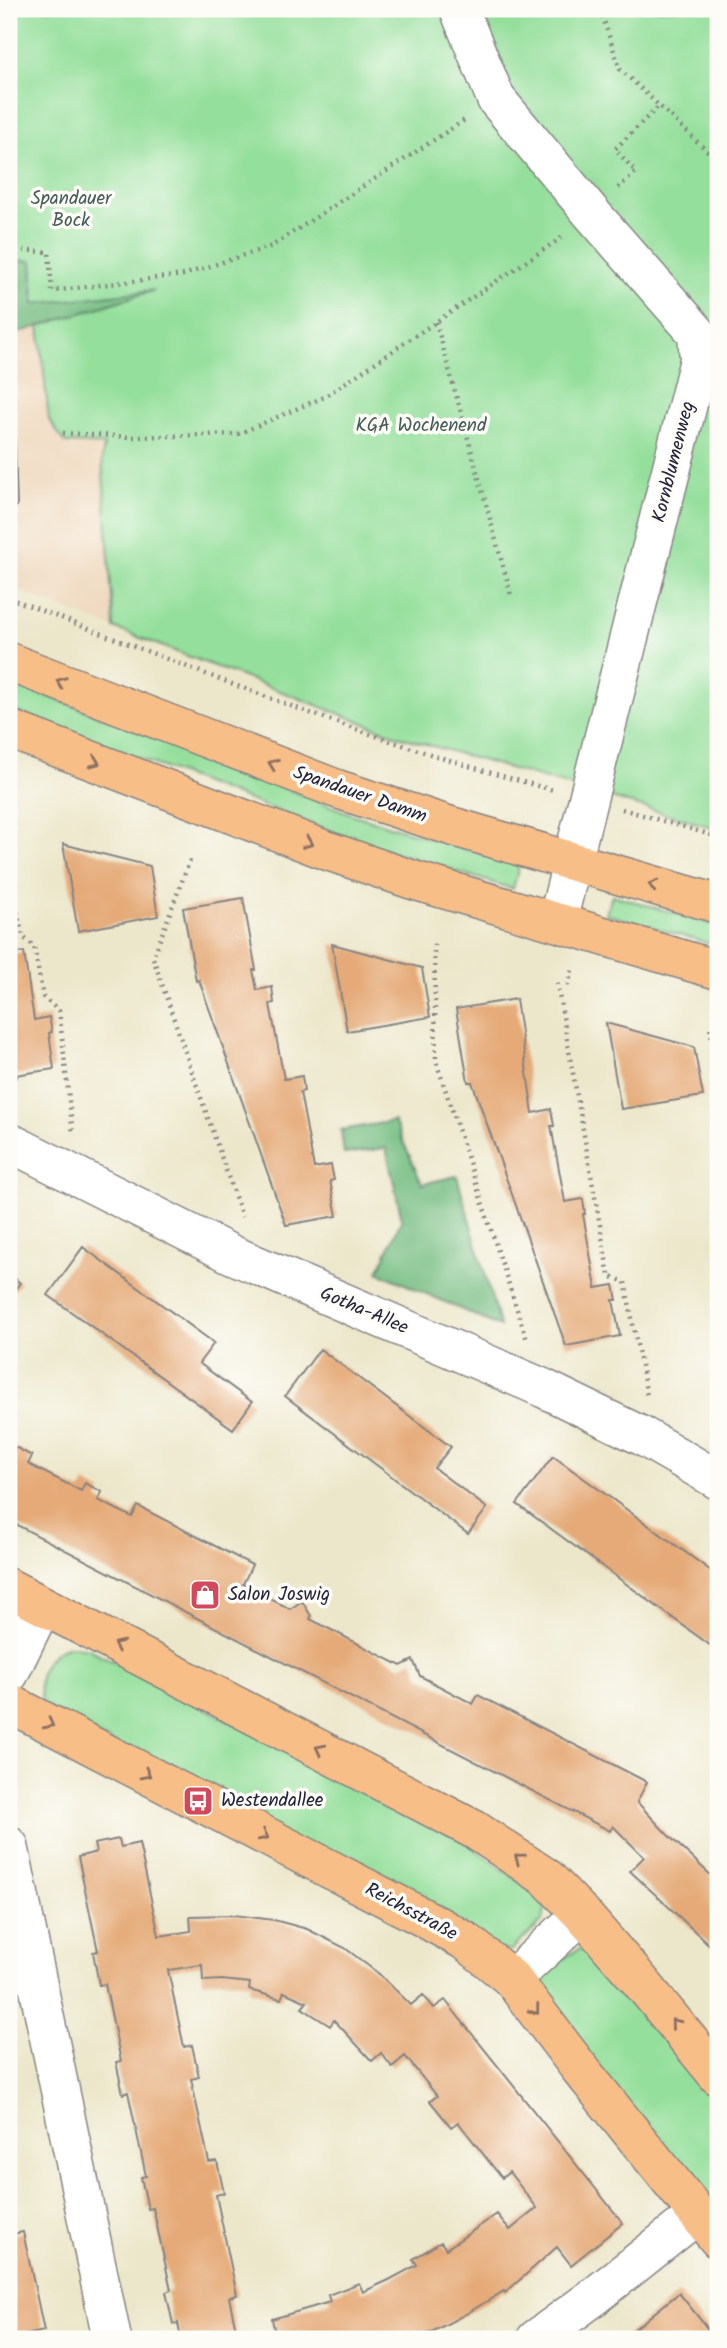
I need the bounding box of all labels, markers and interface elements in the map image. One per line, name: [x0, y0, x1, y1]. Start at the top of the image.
park label: Spandauer Bock: [31, 184, 113, 236]
street label: Kornblumenweg: [644, 398, 704, 526]
park label: KGA Wochenend: [356, 411, 487, 441]
one-way arrow: [55, 676, 67, 690]
one-way arrow: [89, 754, 101, 768]
one-way arrow: [267, 758, 279, 772]
street label: Spandauer Damm: [289, 758, 431, 832]
one-way arrow: [301, 835, 313, 849]
one-way arrow: [647, 878, 659, 893]
street label: Gotha-Allee: [315, 1279, 413, 1343]
shop icon: Salon Joswig: [188, 1578, 222, 1612]
place label: Salon Joswig: [228, 1580, 330, 1610]
one-way arrow: [113, 1639, 125, 1653]
one-way arrow: [42, 1715, 54, 1729]
one-way arrow: [315, 1744, 327, 1758]
one-way arrow: [139, 1766, 151, 1780]
bus stop icon: Westendallee: [181, 1784, 215, 1818]
place label: Westendallee: [221, 1786, 324, 1816]
one-way arrow: [257, 1827, 270, 1841]
one-way arrow: [514, 1854, 527, 1866]
street label: Reichsstraße: [359, 1875, 463, 1949]
one-way arrow: [527, 2002, 539, 2015]
one-way arrow: [671, 2018, 683, 2031]

